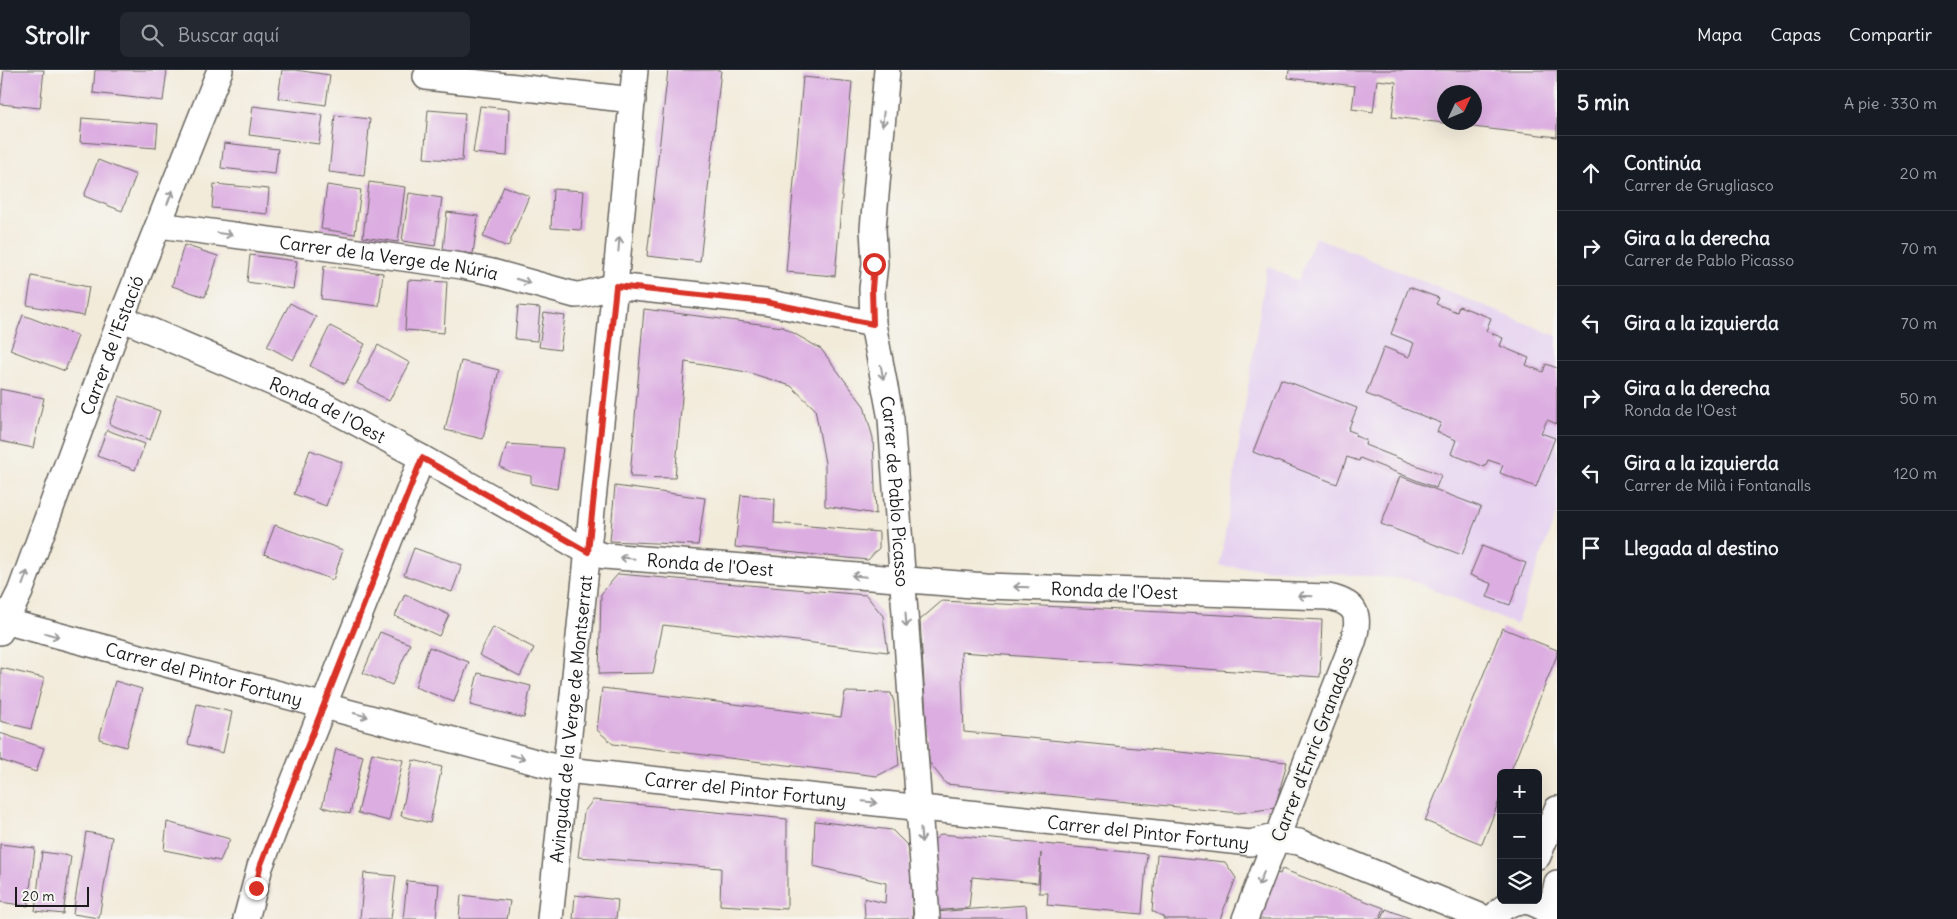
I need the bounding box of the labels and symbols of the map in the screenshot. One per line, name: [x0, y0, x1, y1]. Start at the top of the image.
north arrow: [1437, 85, 1482, 130]
one-way arrow: [878, 110, 887, 126]
one-way arrow: [166, 190, 175, 205]
one-way arrow: [216, 229, 232, 239]
street label: Carrer de la Verge de Núria: [278, 230, 501, 285]
one-way arrow: [615, 236, 624, 252]
route start: [863, 253, 886, 276]
street label: Carrer de l'Estació: [75, 272, 148, 418]
one-way arrow: [515, 277, 531, 287]
one-way arrow: [878, 363, 888, 379]
street label: Ronda de l'Oest: [266, 371, 390, 448]
street label: Carrer de Pablo Picasso: [875, 394, 915, 588]
street label: Ronda de l'Oest: [646, 548, 774, 581]
one-way arrow: [619, 553, 635, 563]
one-way arrow: [21, 570, 30, 586]
one-way arrow: [851, 572, 867, 581]
street label: Avinguda de la Verge de Montserrat: [544, 574, 597, 864]
street label: Ronda de l'Oest: [1050, 577, 1178, 604]
one-way arrow: [1013, 582, 1029, 592]
one-way arrow: [1298, 591, 1314, 601]
one-way arrow: [901, 612, 910, 628]
one-way arrow: [43, 631, 59, 640]
street label: Carrer del Pintor Fortuny: [103, 637, 305, 711]
street label: Carrer d'Enric Granados: [1266, 653, 1358, 845]
one-way arrow: [353, 711, 369, 720]
one-way arrow: [510, 753, 526, 762]
street label: Carrer del Pintor Fortuny: [643, 767, 848, 811]
one-way arrow: [862, 797, 878, 807]
street label: Carrer del Pintor Fortuny: [1046, 810, 1250, 854]
one-way arrow: [917, 826, 926, 842]
one-way arrow: [1256, 870, 1265, 886]
route end: [245, 877, 268, 900]
scale bar: [15, 884, 89, 907]

